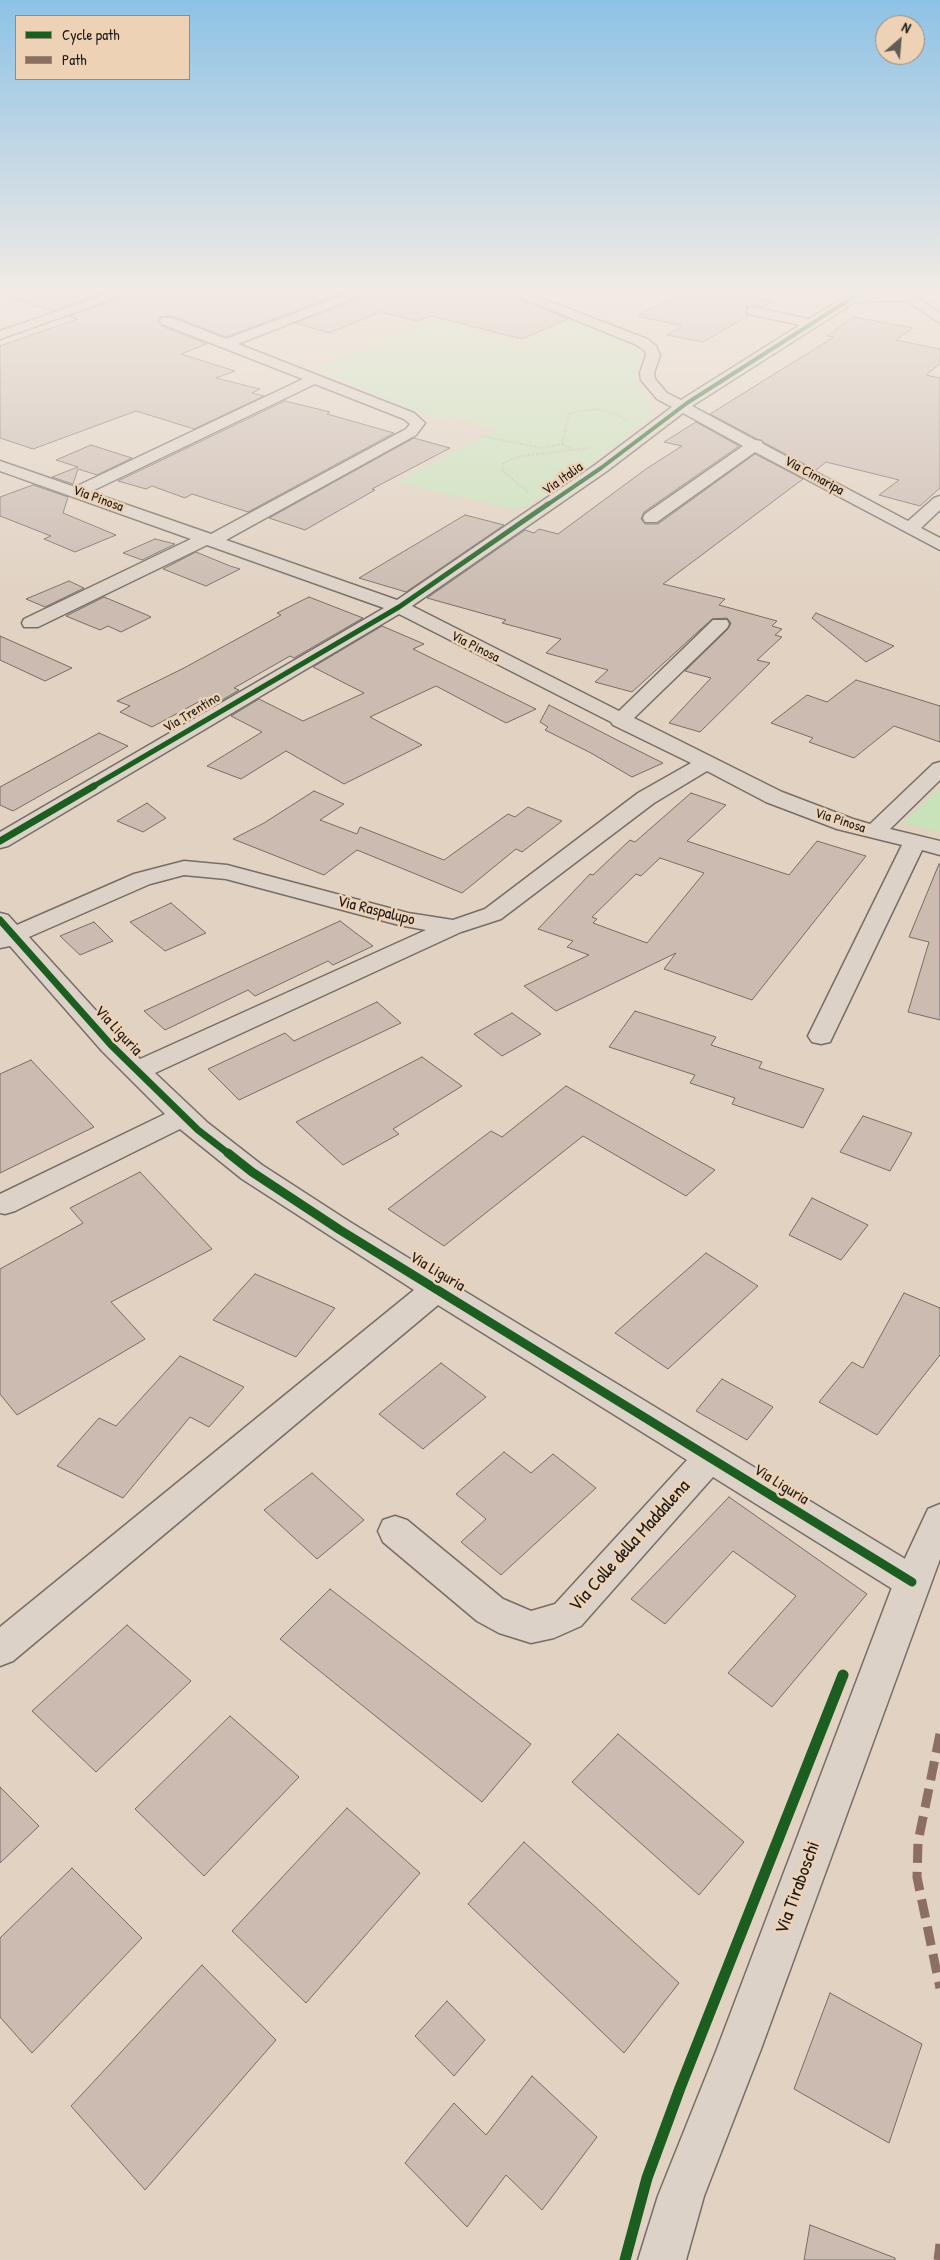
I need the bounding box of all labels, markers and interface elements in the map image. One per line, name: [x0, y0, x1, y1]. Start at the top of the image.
legend: [15, 15, 190, 80]
north arrow: [875, 15, 925, 65]
text: N: [899, 17, 914, 37]
text: Cycle path: [62, 24, 120, 45]
text: Path: [62, 49, 87, 70]
street label: Via Cimaripa: [781, 453, 847, 499]
street label: Via Italia: [539, 459, 587, 499]
street label: Via Pinosa: [70, 482, 126, 516]
street label: Via Pinosa: [448, 628, 502, 666]
street label: Via Trentino: [160, 689, 224, 737]
street label: Via Pinosa: [812, 805, 868, 837]
street label: Via Raspalupo: [335, 892, 417, 930]
street label: Via Liguria: [90, 1002, 146, 1060]
street label: Via Liguria: [406, 1248, 468, 1296]
street label: Via Liguria: [750, 1461, 812, 1509]
street label: Via Colle della Maddalena: [565, 1475, 695, 1617]
street label: Via Tiraboschi: [771, 1838, 825, 1938]

